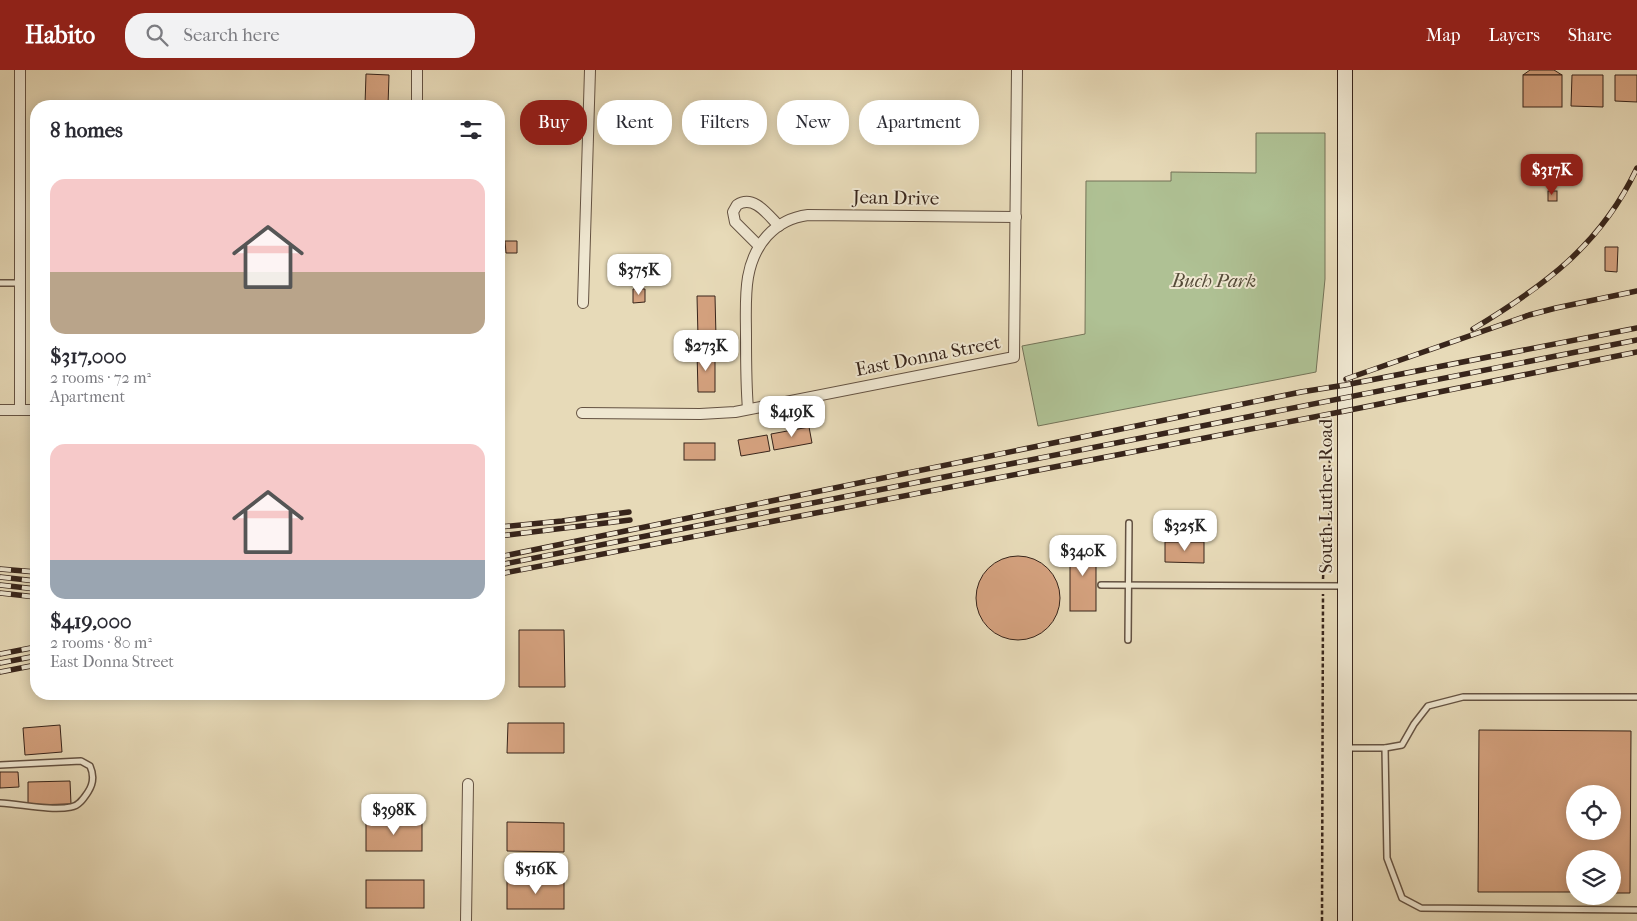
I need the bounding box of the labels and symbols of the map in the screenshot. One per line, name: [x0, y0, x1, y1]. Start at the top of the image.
pin: $317K: [1517, 154, 1587, 196]
street label: Jean Drive: [851, 186, 939, 210]
pin: $375K: [604, 254, 674, 296]
park label: Buch Park: [1171, 270, 1256, 292]
pin: $273K: [671, 330, 741, 372]
street label: East Donna Street: [854, 331, 1003, 381]
pin: $419K: [757, 396, 827, 438]
street label: South Luther Road: [1315, 418, 1337, 573]
pin: $325K: [1150, 510, 1220, 552]
pin: $340K: [1048, 534, 1118, 577]
pin: $398K: [359, 794, 429, 836]
pin: $516K: [501, 852, 571, 895]

